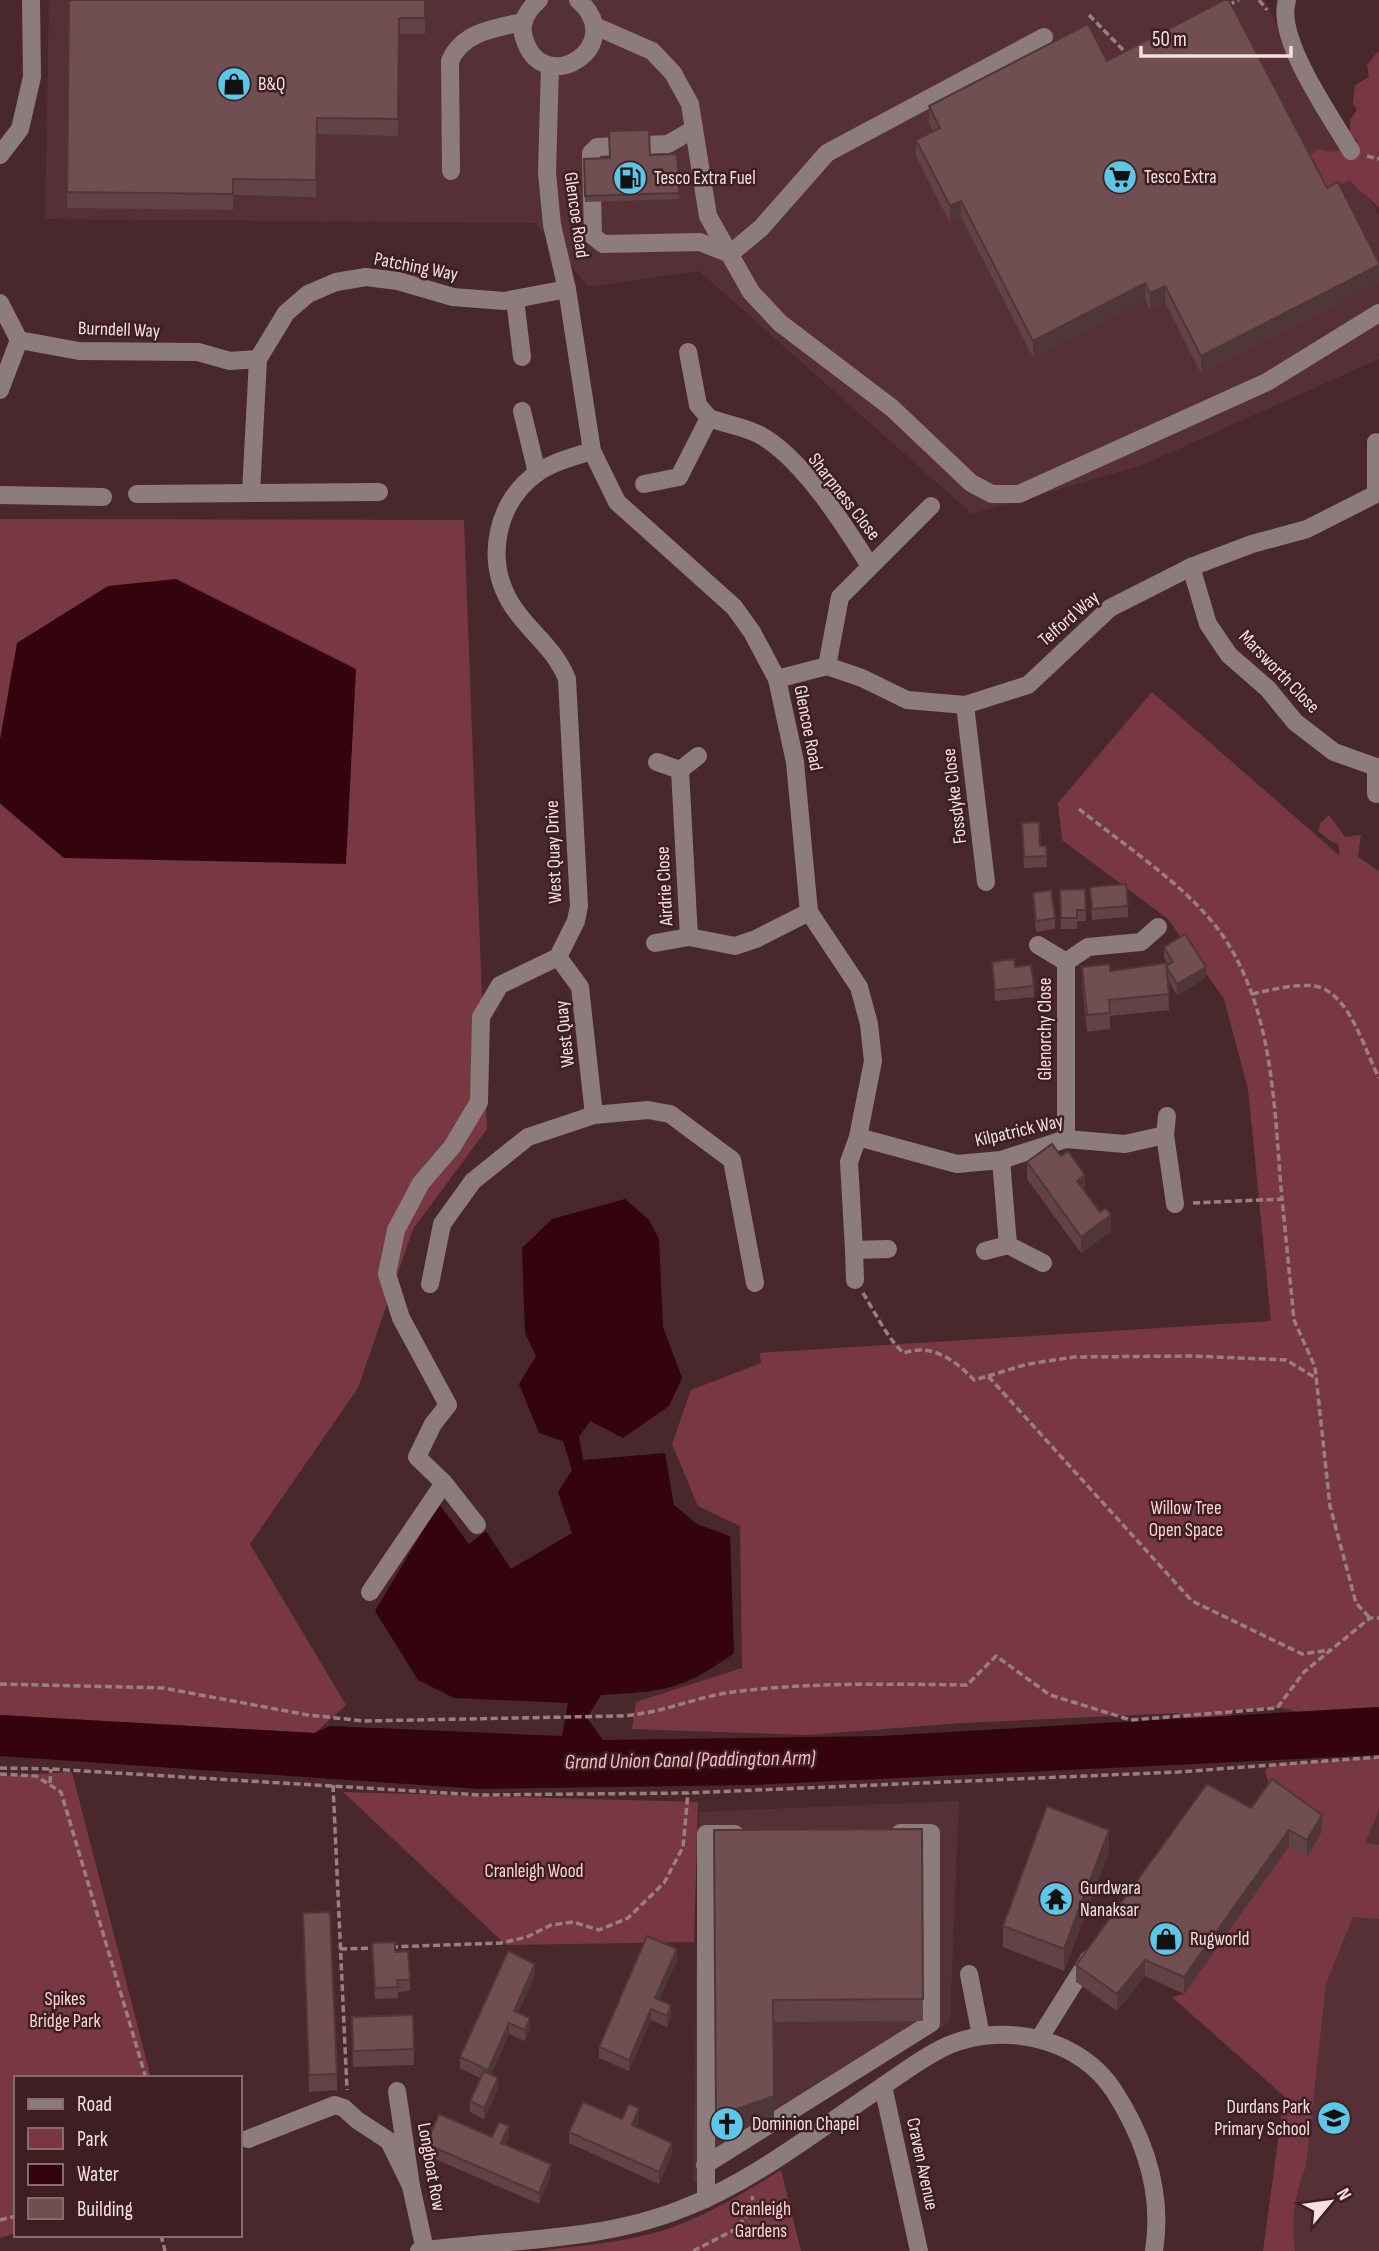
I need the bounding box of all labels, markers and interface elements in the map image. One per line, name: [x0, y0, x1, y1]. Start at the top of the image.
scale bar: [1141, 14, 1292, 58]
text: 50 m: [1152, 27, 1187, 52]
shop icon: B&Q: [215, 65, 253, 103]
place label: B&Q: [258, 73, 285, 96]
supermarket icon: Tesco Extra: [1101, 158, 1139, 196]
fuel station icon: Tesco Extra Fuel: [611, 159, 649, 197]
place label: Tesco Extra: [1144, 166, 1216, 189]
place label: Tesco Extra Fuel: [654, 167, 756, 190]
street label: Glencoe Road: [559, 171, 593, 259]
street label: Patching Way: [372, 248, 461, 287]
street label: Burndell Way: [78, 317, 161, 343]
street label: Sharpness Close: [803, 449, 885, 545]
street label: Telford Way: [1034, 586, 1105, 652]
street label: Marsworth Close: [1234, 626, 1324, 718]
street label: Glencoe Road: [788, 683, 828, 773]
street label: Fossdyke Close: [938, 747, 972, 845]
street label: West Quay Drive: [541, 800, 567, 904]
street label: Airdrie Close: [651, 846, 679, 927]
street label: Glenorchy Close: [1034, 978, 1057, 1080]
street label: West Quay: [550, 999, 580, 1069]
street label: Kilpatrick Way: [973, 1110, 1066, 1152]
park label: Willow Tree Open Space: [1149, 1497, 1223, 1542]
water label: Grand Union Canal (Paddington Arm): [564, 1745, 816, 1775]
park label: Cranleigh Wood: [485, 1860, 583, 1883]
place label: Gurdwara Nanaksar: [1080, 1877, 1141, 1922]
temple icon: Gurdwara Nanaksar: [1037, 1880, 1075, 1918]
shop icon: Rugworld: [1147, 1920, 1185, 1958]
place label: Rugworld: [1190, 1928, 1250, 1951]
park label: Spikes Bridge Park: [29, 1988, 101, 2033]
legend: [14, 2076, 242, 2237]
text: Road: [77, 2092, 112, 2117]
place label: Durdans Park Primary School: [1214, 2096, 1311, 2141]
school or university icon: Durdans Park Primary School: [1315, 2099, 1353, 2137]
church icon: Dominion Chapel: [708, 2105, 746, 2143]
place label: Dominion Chapel: [752, 2113, 859, 2136]
street label: Craven Avenue: [901, 2116, 943, 2212]
street label: Longboat Row: [412, 2121, 450, 2213]
text: Park: [77, 2127, 108, 2152]
text: Water: [77, 2162, 119, 2187]
north arrow: [1295, 2167, 1365, 2237]
text: N: [1331, 2184, 1356, 2205]
text: Building: [77, 2197, 133, 2222]
park label: Cranleigh Gardens: [731, 2198, 791, 2243]

